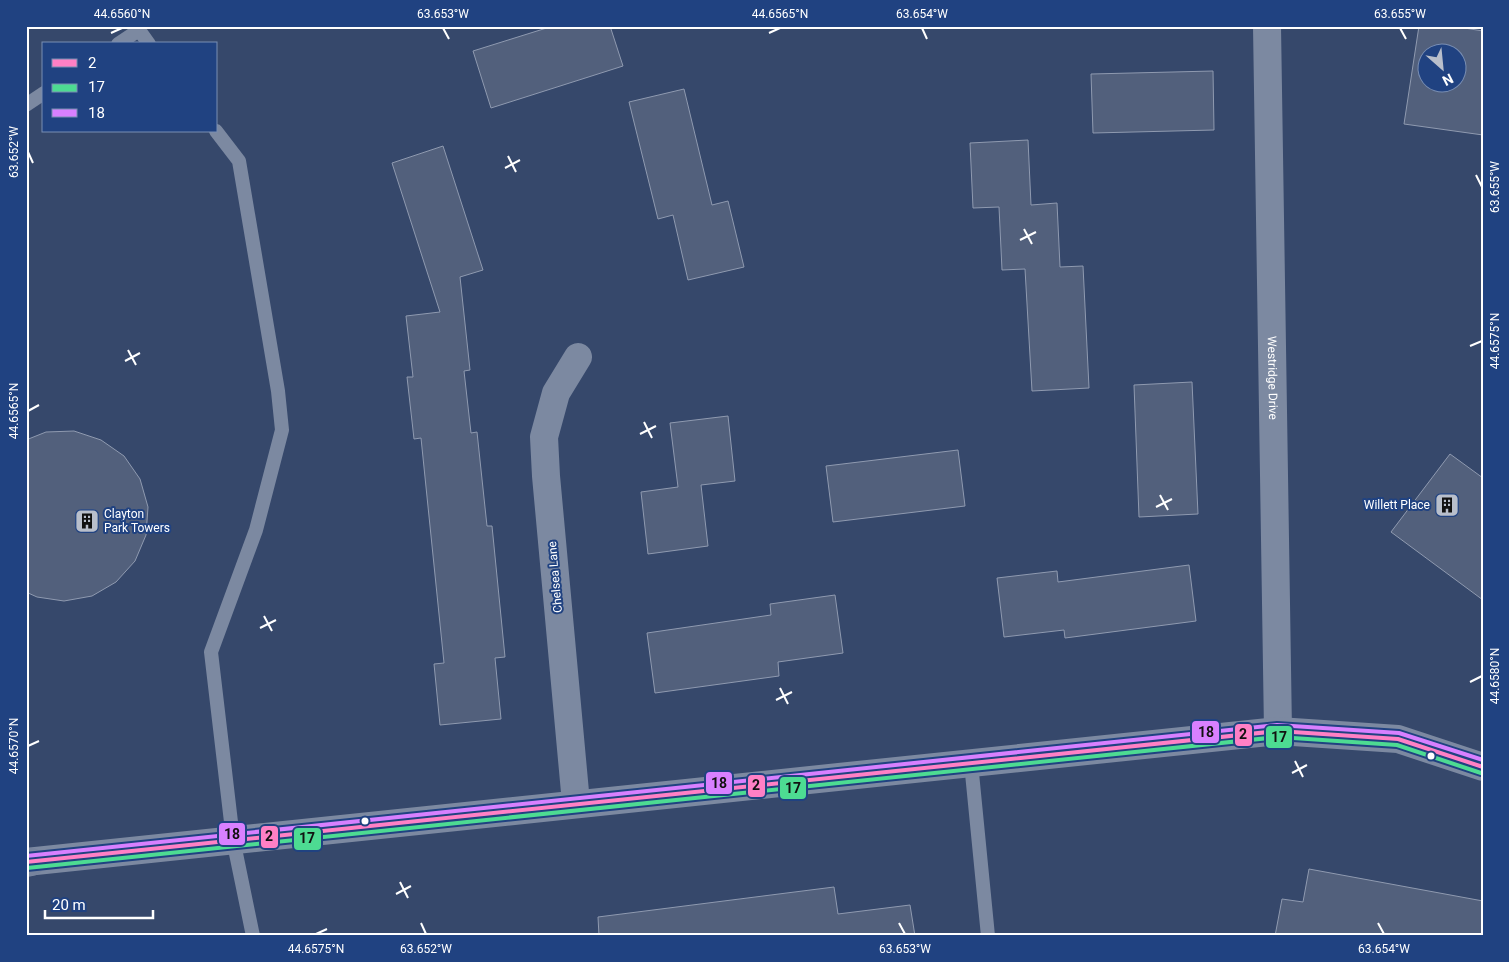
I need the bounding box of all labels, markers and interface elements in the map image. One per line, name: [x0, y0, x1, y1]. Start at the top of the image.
text: 44.6560°N: [94, 7, 150, 21]
text: 63.653°W: [417, 7, 469, 21]
text: 44.6565°N: [752, 7, 808, 21]
text: 63.654°W: [896, 7, 948, 21]
text: 63.655°W: [1374, 7, 1426, 21]
legend: [42, 42, 218, 132]
north arrow: [1416, 42, 1466, 92]
text: 2: [88, 54, 96, 72]
text: N: [1440, 70, 1456, 89]
text: 17: [88, 78, 105, 96]
text: 18: [88, 104, 105, 122]
text: 63.652°W: [7, 126, 21, 178]
text: 63.655°W: [1488, 161, 1502, 213]
text: 44.6575°N: [1488, 313, 1502, 369]
street label: Westridge Drive: [1265, 336, 1280, 420]
text: 44.6565°N: [7, 383, 21, 439]
building icon: Willett Place: [1434, 492, 1460, 518]
place label: Willett Place: [1364, 498, 1430, 512]
place label: Clayton Park Towers: [104, 507, 170, 535]
building icon: Clayton Park Towers: [74, 508, 100, 534]
street label: Chelsea Lane: [545, 541, 565, 613]
text: 44.6580°N: [1488, 648, 1502, 704]
text: 44.6570°N: [7, 718, 21, 774]
line badge: 18: [1191, 720, 1220, 744]
line badge: 2: [1234, 723, 1253, 747]
text: 18: [1198, 724, 1214, 740]
line badge: 17: [1265, 725, 1293, 749]
text: 2: [1239, 726, 1247, 742]
text: 17: [1271, 729, 1287, 745]
unlabelled marker: [1426, 751, 1436, 761]
line badge: 18: [705, 771, 733, 795]
line badge: 2: [747, 774, 766, 798]
text: 18: [711, 775, 727, 791]
line badge: 17: [779, 776, 807, 800]
text: 2: [752, 777, 760, 793]
text: 17: [785, 780, 801, 796]
unlabelled marker: [360, 816, 370, 826]
line badge: 18: [218, 822, 246, 846]
line badge: 2: [260, 825, 279, 849]
text: 18: [224, 826, 240, 842]
line badge: 17: [293, 827, 322, 851]
text: 2: [265, 828, 273, 844]
text: 17: [299, 830, 315, 846]
scale bar: [45, 887, 152, 919]
text: 20 m: [52, 896, 86, 914]
text: 44.6575°N: [288, 942, 344, 956]
text: 63.652°W: [400, 942, 452, 956]
text: 63.653°W: [879, 942, 931, 956]
text: 63.654°W: [1358, 942, 1410, 956]

